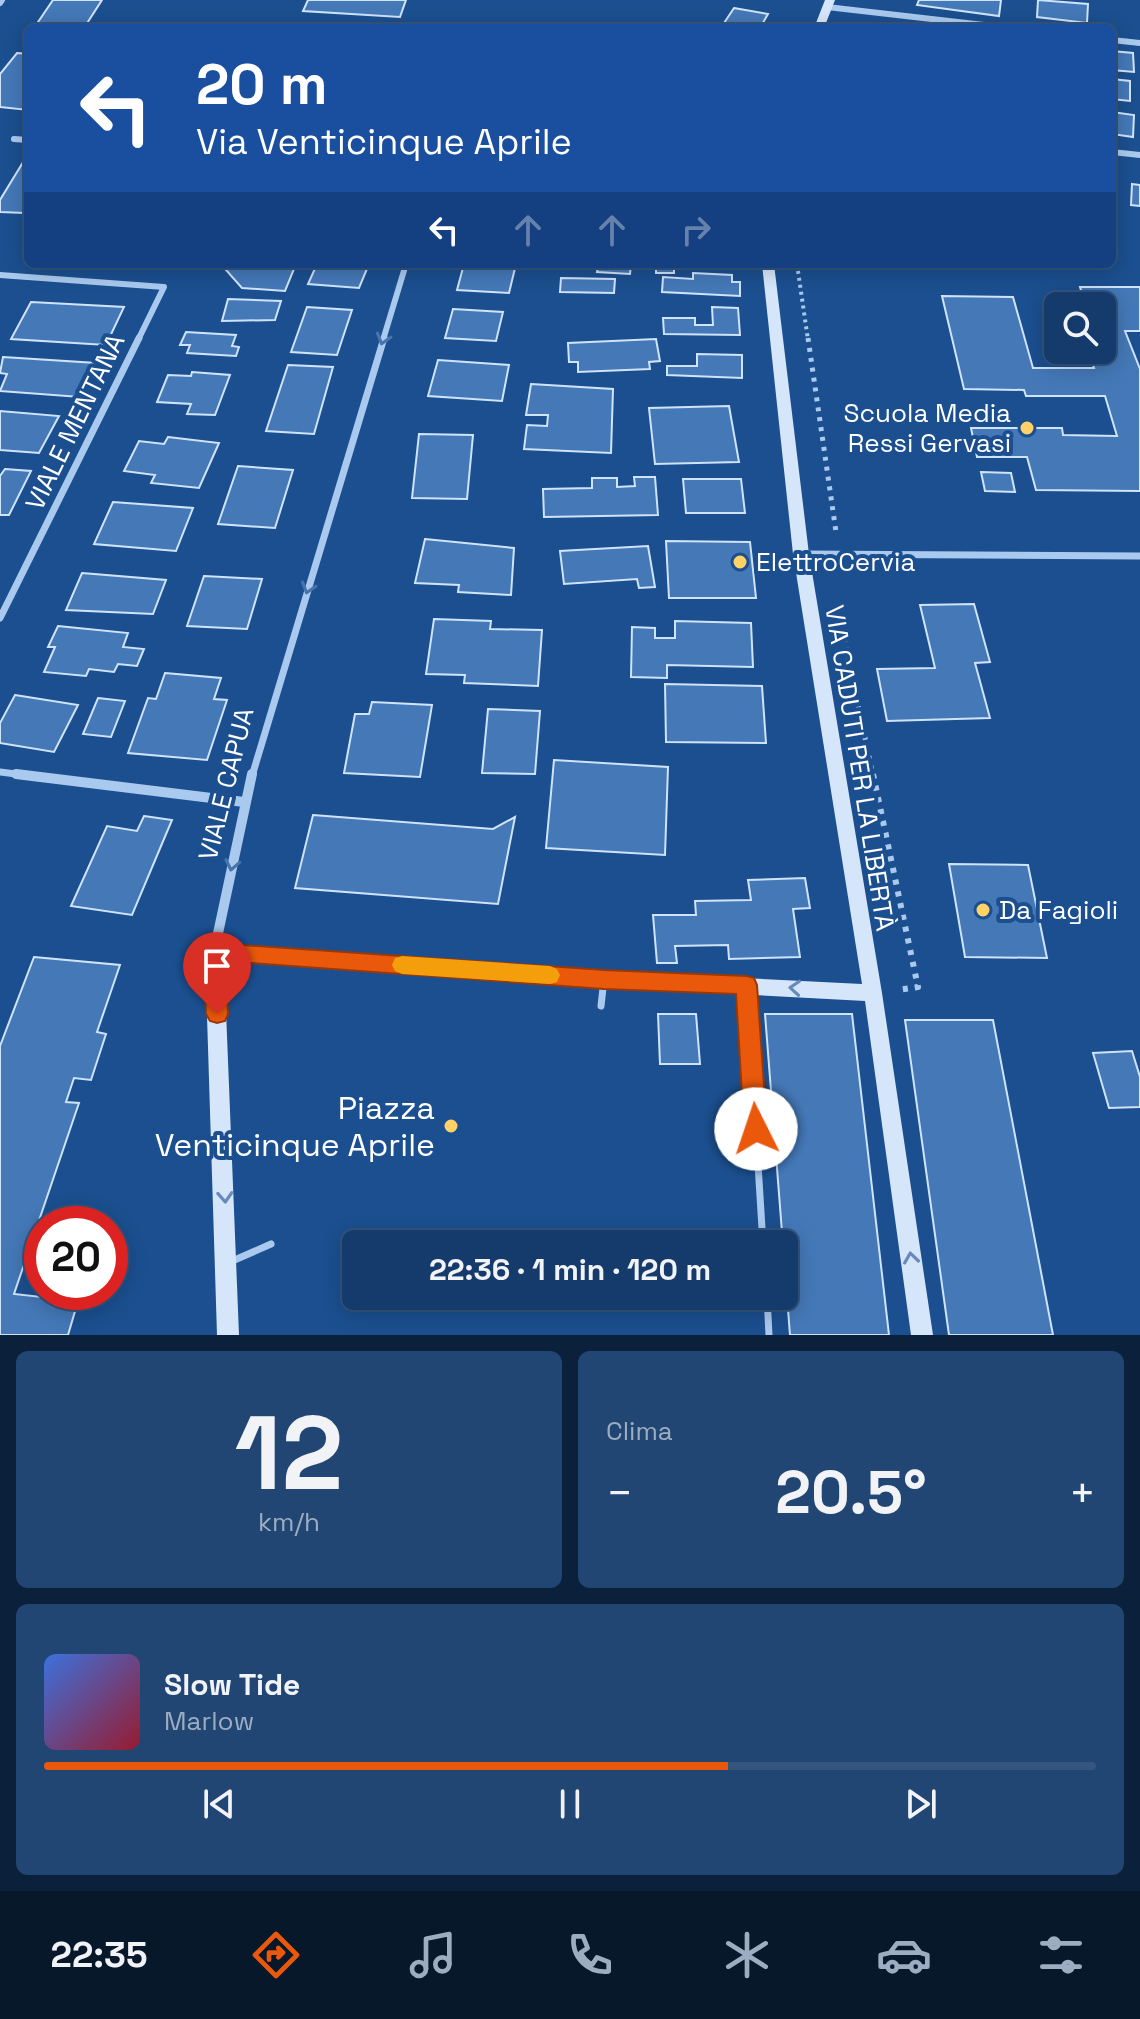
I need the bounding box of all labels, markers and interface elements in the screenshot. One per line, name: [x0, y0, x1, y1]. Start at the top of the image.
text: 20 m: [196, 49, 328, 120]
icon: left: [64, 56, 168, 160]
text: Via Venticinque Aprile: [196, 119, 572, 165]
icon: left: [422, 208, 466, 252]
icon: ahead: [506, 208, 550, 252]
icon: ahead: [590, 208, 634, 252]
icon: right: [674, 208, 718, 252]
map controls: [1044, 292, 1116, 364]
button: search: [1044, 292, 1116, 364]
street label: VIALE MENTANA: [18, 328, 132, 516]
one-way arrow: [376, 331, 392, 345]
place label: Scuola Media Ressi Gervasi: [844, 396, 1011, 460]
marker: Scuola Media Ressi Gervasi: [1018, 419, 1036, 437]
place label: ElettroCervia: [756, 545, 915, 579]
marker: ElettroCervia: [731, 553, 749, 571]
one-way arrow: [301, 580, 317, 594]
street label: VIA CADUTI PER LA LIBERTÀ: [817, 603, 903, 933]
street label: VIALE CAPUA: [191, 704, 261, 864]
one-way arrow: [224, 858, 241, 872]
place label: Da Fagioli: [999, 893, 1118, 927]
marker: Da Fagioli: [974, 901, 992, 919]
pin: [183, 932, 251, 1014]
icon: arrive: [195, 944, 239, 988]
one-way arrow: [788, 980, 801, 997]
position arrow: [714, 1087, 798, 1171]
place label: Piazza Venticinque Aprile: [155, 1088, 435, 1165]
marker: Piazza Venticinque Aprile: [442, 1117, 460, 1135]
one-way arrow: [217, 1191, 234, 1204]
speed limit sign: 20: [24, 1206, 128, 1310]
text: 22:36 · 1 min · 120 m: [429, 1250, 711, 1289]
one-way arrow: [903, 1251, 920, 1265]
text: 12: [235, 1387, 343, 1519]
text: Clima: [606, 1414, 673, 1448]
text: 20.5°: [775, 1454, 927, 1531]
text: −: [606, 1465, 633, 1521]
text: +: [1069, 1465, 1096, 1521]
text: km/h: [258, 1505, 320, 1539]
text: Slow Tide: [164, 1665, 300, 1704]
text: Marlow: [164, 1704, 254, 1738]
icon: previous: [197, 1782, 241, 1826]
icon: pause: [548, 1782, 592, 1826]
icon: next: [899, 1782, 943, 1826]
icon: directions: [248, 1927, 304, 1983]
icon: music: [405, 1927, 461, 1983]
icon: phone: [562, 1927, 618, 1983]
icon: climate: [719, 1927, 775, 1983]
icon: car: [876, 1927, 932, 1983]
icon: filters: [1033, 1927, 1089, 1983]
text: 22:35: [51, 1932, 147, 1978]

